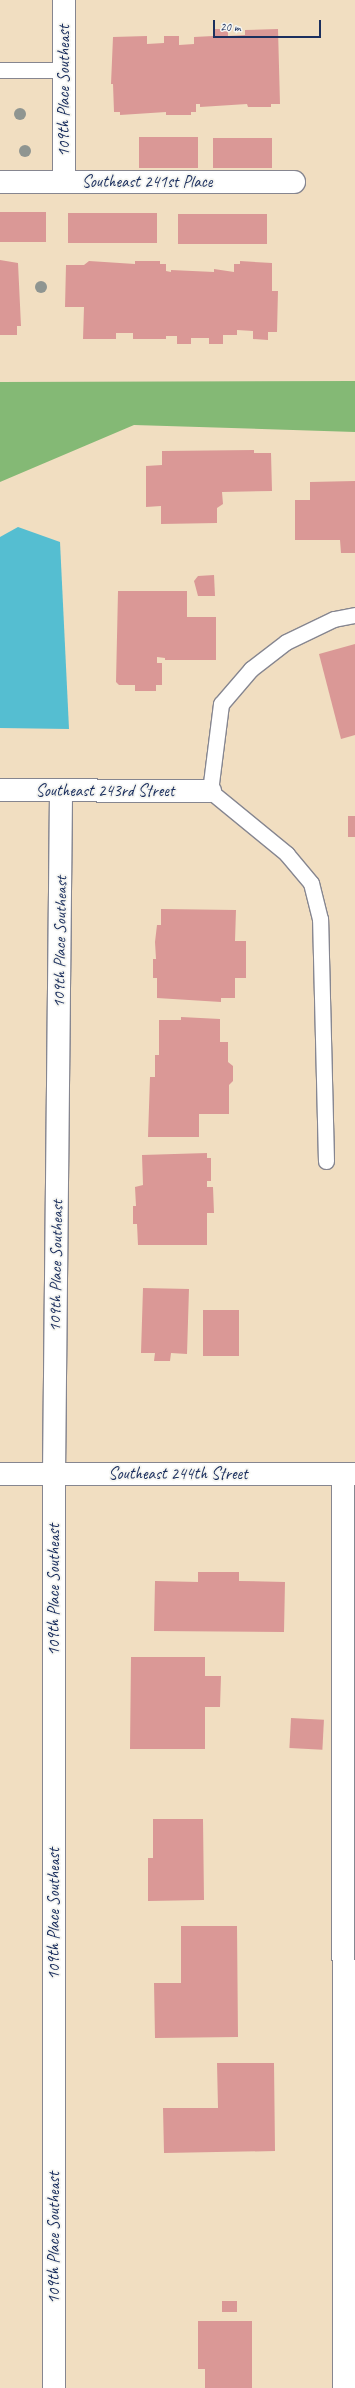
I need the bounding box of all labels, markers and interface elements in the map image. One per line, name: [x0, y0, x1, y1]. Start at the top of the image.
scale bar: [215, 12, 323, 38]
text: 20 m: [220, 19, 240, 35]
street label: 109th Place Southeast: [54, 25, 74, 157]
street label: Southeast 241st Place: [82, 172, 212, 192]
street label: Southeast 243rd Street: [35, 781, 175, 801]
street label: 109th Place Southeast: [49, 876, 71, 1008]
street label: 109th Place Southeast: [45, 1200, 67, 1332]
street label: Southeast 244th Street: [108, 1464, 248, 1484]
street label: 109th Place Southeast: [44, 1524, 64, 1656]
street label: 109th Place Southeast: [44, 1848, 64, 1980]
street label: 109th Place Southeast: [44, 2172, 64, 2304]

